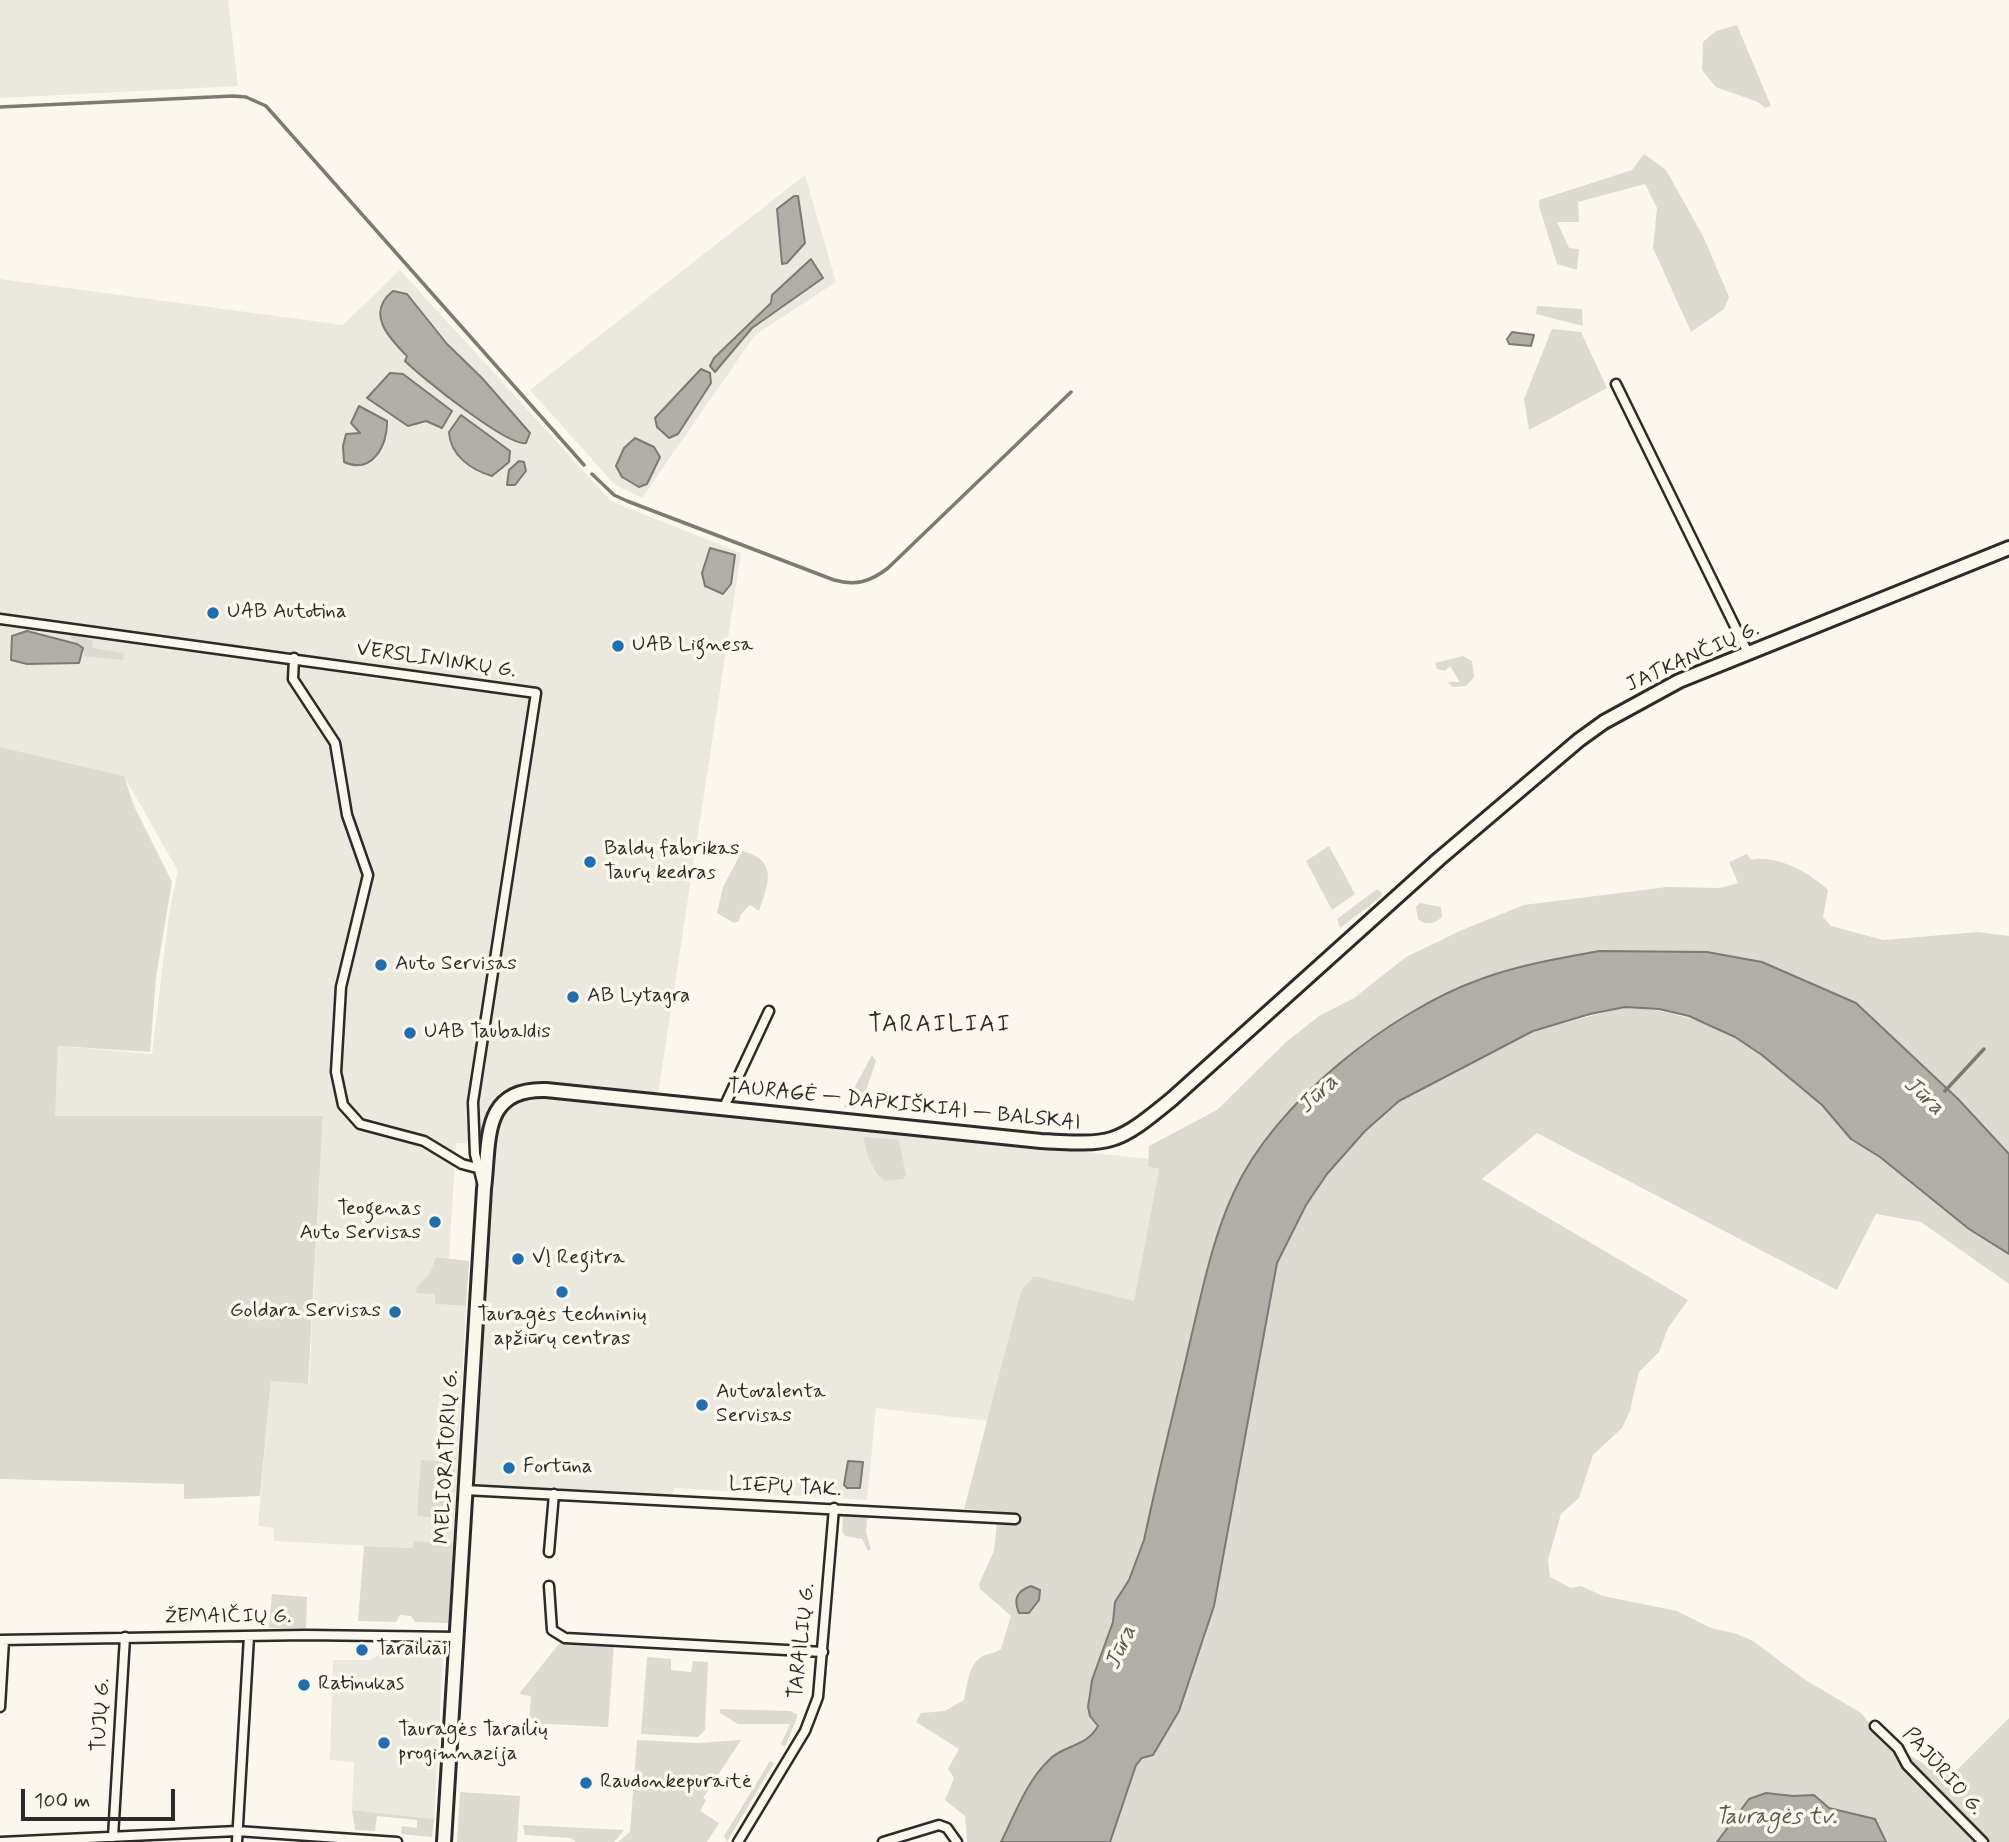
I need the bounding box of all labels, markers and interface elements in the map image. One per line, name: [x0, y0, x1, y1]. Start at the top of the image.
place label: UAB Autotina: [227, 600, 347, 626]
marker: UAB Autotina: [205, 605, 221, 621]
street label: JATKANČIŲ G.: [1622, 617, 1764, 699]
place label: UAB Lignesa: [632, 633, 753, 659]
street label: VERSLININKŲ G.: [355, 637, 517, 685]
marker: UAB Lignesa: [610, 638, 626, 654]
place label: Baldų fabrikas Taurų kedras: [604, 837, 739, 887]
marker: Baldų fabrikas Taurų kedras: [582, 854, 598, 870]
place label: Auto Servisas: [395, 952, 517, 978]
marker: Auto Servisas: [373, 957, 389, 973]
place label: AB Lytagra: [587, 984, 690, 1010]
marker: AB Lytagra: [565, 989, 581, 1005]
district label: TARAILIAI: [876, 1012, 1004, 1040]
place label: UAB Taubaldis: [424, 1020, 551, 1046]
marker: UAB Taubaldis: [402, 1025, 418, 1041]
water label: Jūra: [1293, 1069, 1345, 1121]
water label: Jūra: [1897, 1072, 1949, 1122]
street label: TAURAGĖ — DAPKIŠKIAI — BALSKAI: [726, 1075, 1082, 1137]
place label: Teogenas Auto Servisas: [299, 1197, 421, 1247]
marker: Teogenas Auto Servisas: [427, 1214, 443, 1230]
place label: VĮ Regitra: [532, 1246, 625, 1272]
marker: VĮ Regitra: [510, 1251, 526, 1267]
marker: Tauragės techninių apžiūrų centras: [554, 1284, 570, 1300]
place label: Goldara Servisas: [230, 1299, 381, 1325]
place label: Tauragės techninių apžiūrų centras: [477, 1303, 647, 1353]
marker: Goldara Servisas: [387, 1304, 403, 1320]
street label: MELIORATORIŲ G.: [431, 1369, 465, 1545]
place label: Autovalenta Servisas: [716, 1380, 826, 1430]
marker: Autovalenta Servisas: [694, 1397, 710, 1413]
place label: Fortūna: [523, 1455, 593, 1481]
marker: Fortūna: [501, 1460, 517, 1476]
street label: LIEPŲ TAK.: [728, 1472, 842, 1504]
street label: TARAILIŲ G.: [784, 1582, 822, 1700]
street label: ŽEMAIČIŲ G.: [165, 1605, 291, 1631]
water label: Jūra: [1100, 1622, 1144, 1674]
place label: Tarailiai: [376, 1637, 447, 1663]
marker: Tarailiai: [354, 1642, 370, 1658]
place label: Ratinukas: [318, 1672, 404, 1698]
street label: TUJŲ G.: [87, 1677, 117, 1753]
marker: Ratinukas: [296, 1677, 312, 1693]
place label: Tauragės Tarailių progimnazija: [398, 1718, 548, 1768]
street label: PAJŪRIO G.: [1896, 1723, 1988, 1821]
marker: Tauragės Tarailių progimnazija: [376, 1735, 392, 1751]
place label: Raudonkepuraitė: [600, 1770, 752, 1796]
marker: Raudonkepuraitė: [578, 1775, 594, 1791]
scale bar: [24, 1776, 178, 1820]
text: 100 m: [34, 1787, 90, 1815]
water label: Tauragės tv.: [1715, 1804, 1837, 1832]

